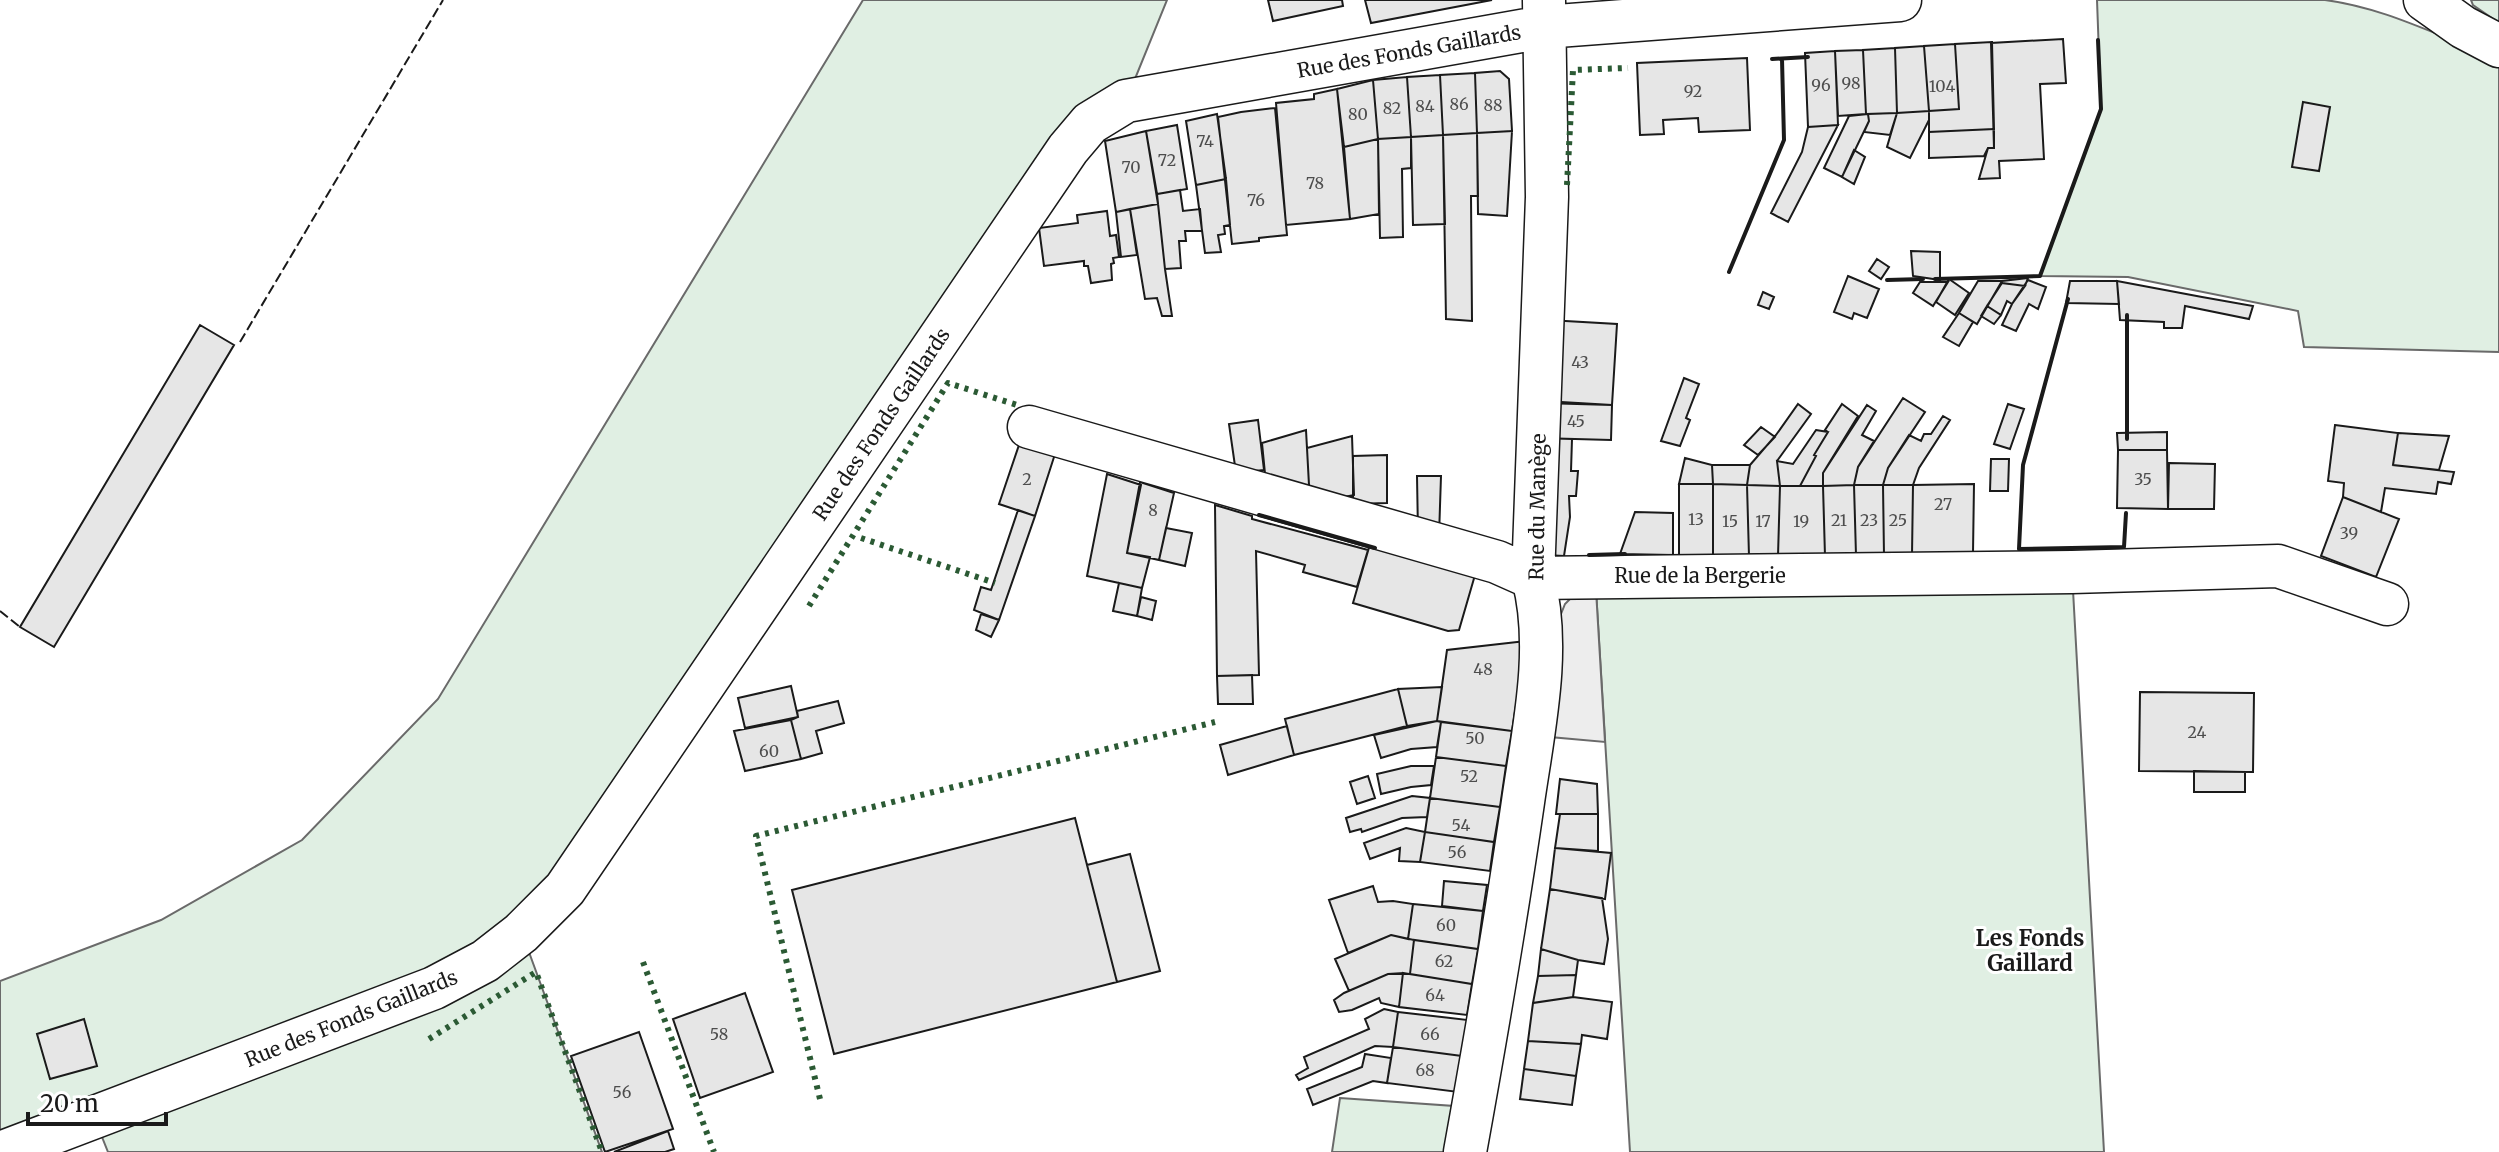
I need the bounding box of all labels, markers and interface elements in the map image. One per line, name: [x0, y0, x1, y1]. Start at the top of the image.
street label: Rue des Fonds Gaillards: [1295, 19, 1523, 83]
house number: 98: [1842, 73, 1860, 93]
house number: 96: [1811, 75, 1831, 95]
house number: 104: [1929, 76, 1955, 96]
house number: 92: [1684, 81, 1702, 101]
house number: 86: [1449, 94, 1469, 114]
house number: 88: [1483, 95, 1503, 115]
house number: 84: [1415, 96, 1435, 116]
house number: 82: [1383, 98, 1401, 118]
house number: 80: [1348, 104, 1368, 124]
house number: 74: [1196, 131, 1214, 151]
house number: 72: [1158, 150, 1176, 170]
house number: 70: [1122, 157, 1141, 177]
house number: 78: [1306, 173, 1324, 193]
house number: 76: [1247, 190, 1265, 210]
street label: Rue des Fonds Gaillards: [807, 323, 955, 525]
house number: 43: [1571, 352, 1589, 372]
house number: 45: [1567, 411, 1585, 431]
street label: Rue du Manège: [1523, 433, 1551, 581]
house number: 2: [1022, 469, 1032, 489]
house number: 35: [2134, 469, 2152, 489]
house number: 27: [1934, 494, 1952, 514]
house number: 8: [1148, 500, 1158, 520]
house number: 13: [1688, 509, 1704, 529]
house number: 21: [1831, 510, 1847, 530]
house number: 23: [1860, 510, 1878, 530]
house number: 25: [1889, 510, 1907, 530]
house number: 15: [1722, 511, 1738, 531]
house number: 17: [1755, 511, 1771, 531]
house number: 19: [1793, 511, 1809, 531]
house number: 39: [2340, 523, 2358, 543]
street label: Rue de la Bergerie: [1614, 563, 1786, 588]
house number: 48: [1473, 659, 1493, 679]
house number: 24: [2188, 722, 2207, 742]
house number: 50: [1465, 728, 1485, 748]
house number: 60: [759, 741, 779, 761]
house number: 52: [1460, 766, 1478, 786]
house number: 54: [1452, 815, 1471, 835]
house number: 56: [1448, 842, 1467, 862]
house number: 60: [1436, 915, 1456, 935]
district label: Les Fonds Gaillard: [1976, 924, 2084, 977]
house number: 62: [1435, 951, 1453, 971]
street label: Rue des Fonds Gaillards: [241, 964, 461, 1072]
house number: 64: [1425, 985, 1445, 1005]
house number: 58: [710, 1024, 728, 1044]
house number: 66: [1420, 1024, 1440, 1044]
house number: 68: [1415, 1060, 1435, 1080]
scale bar: [28, 1076, 166, 1126]
house number: 56: [613, 1082, 632, 1102]
text: 20 m: [40, 1088, 99, 1119]

